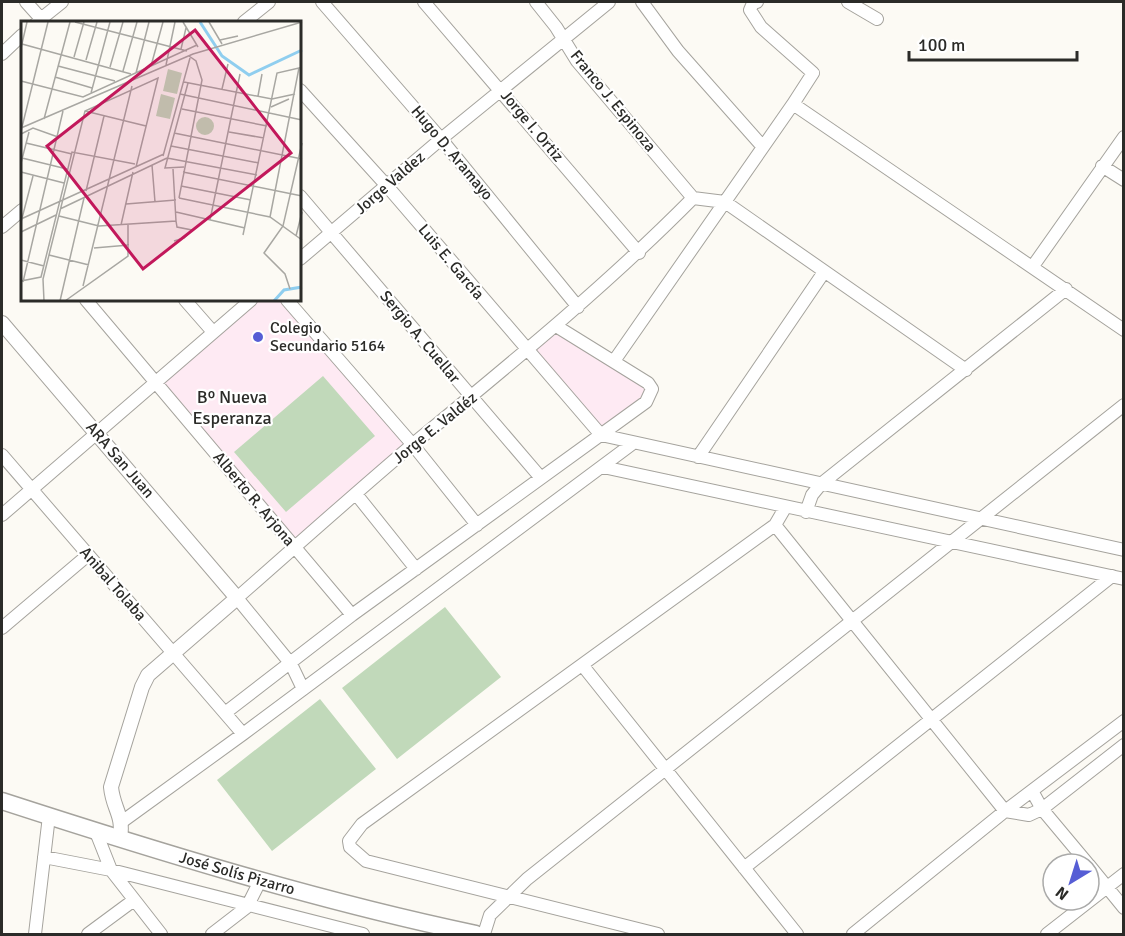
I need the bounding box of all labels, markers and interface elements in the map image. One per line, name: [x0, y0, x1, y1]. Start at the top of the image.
inset map: [21, 21, 302, 302]
scale bar: [909, 24, 1077, 62]
text: 100 m: [918, 34, 965, 56]
street label: Franco J. Espinoza: [566, 46, 660, 156]
street label: Jorge I. Ortiz: [496, 86, 568, 166]
street label: Hugo D. Aramayo: [407, 102, 497, 204]
street label: Jorge Valdez: [351, 147, 429, 219]
street label: Luis E. García: [414, 220, 488, 304]
street label: Sergio A. Cuellar: [375, 287, 465, 388]
place label: Colegio Secundario 5164: [270, 318, 386, 356]
marker: Colegio Secundario 5164: [251, 330, 265, 344]
district label: Bº Nueva Esperanza: [192, 386, 272, 429]
street label: Jorge E. Valdéz: [389, 388, 481, 468]
street label: ARA San Juan: [81, 418, 159, 502]
street label: Alberto R. Arjona: [209, 448, 299, 550]
street label: Anibal Tolaba: [75, 543, 151, 625]
street label: José Solís Pizarro: [177, 847, 297, 899]
north arrow: [1041, 852, 1101, 912]
text: N: [1052, 882, 1073, 904]

